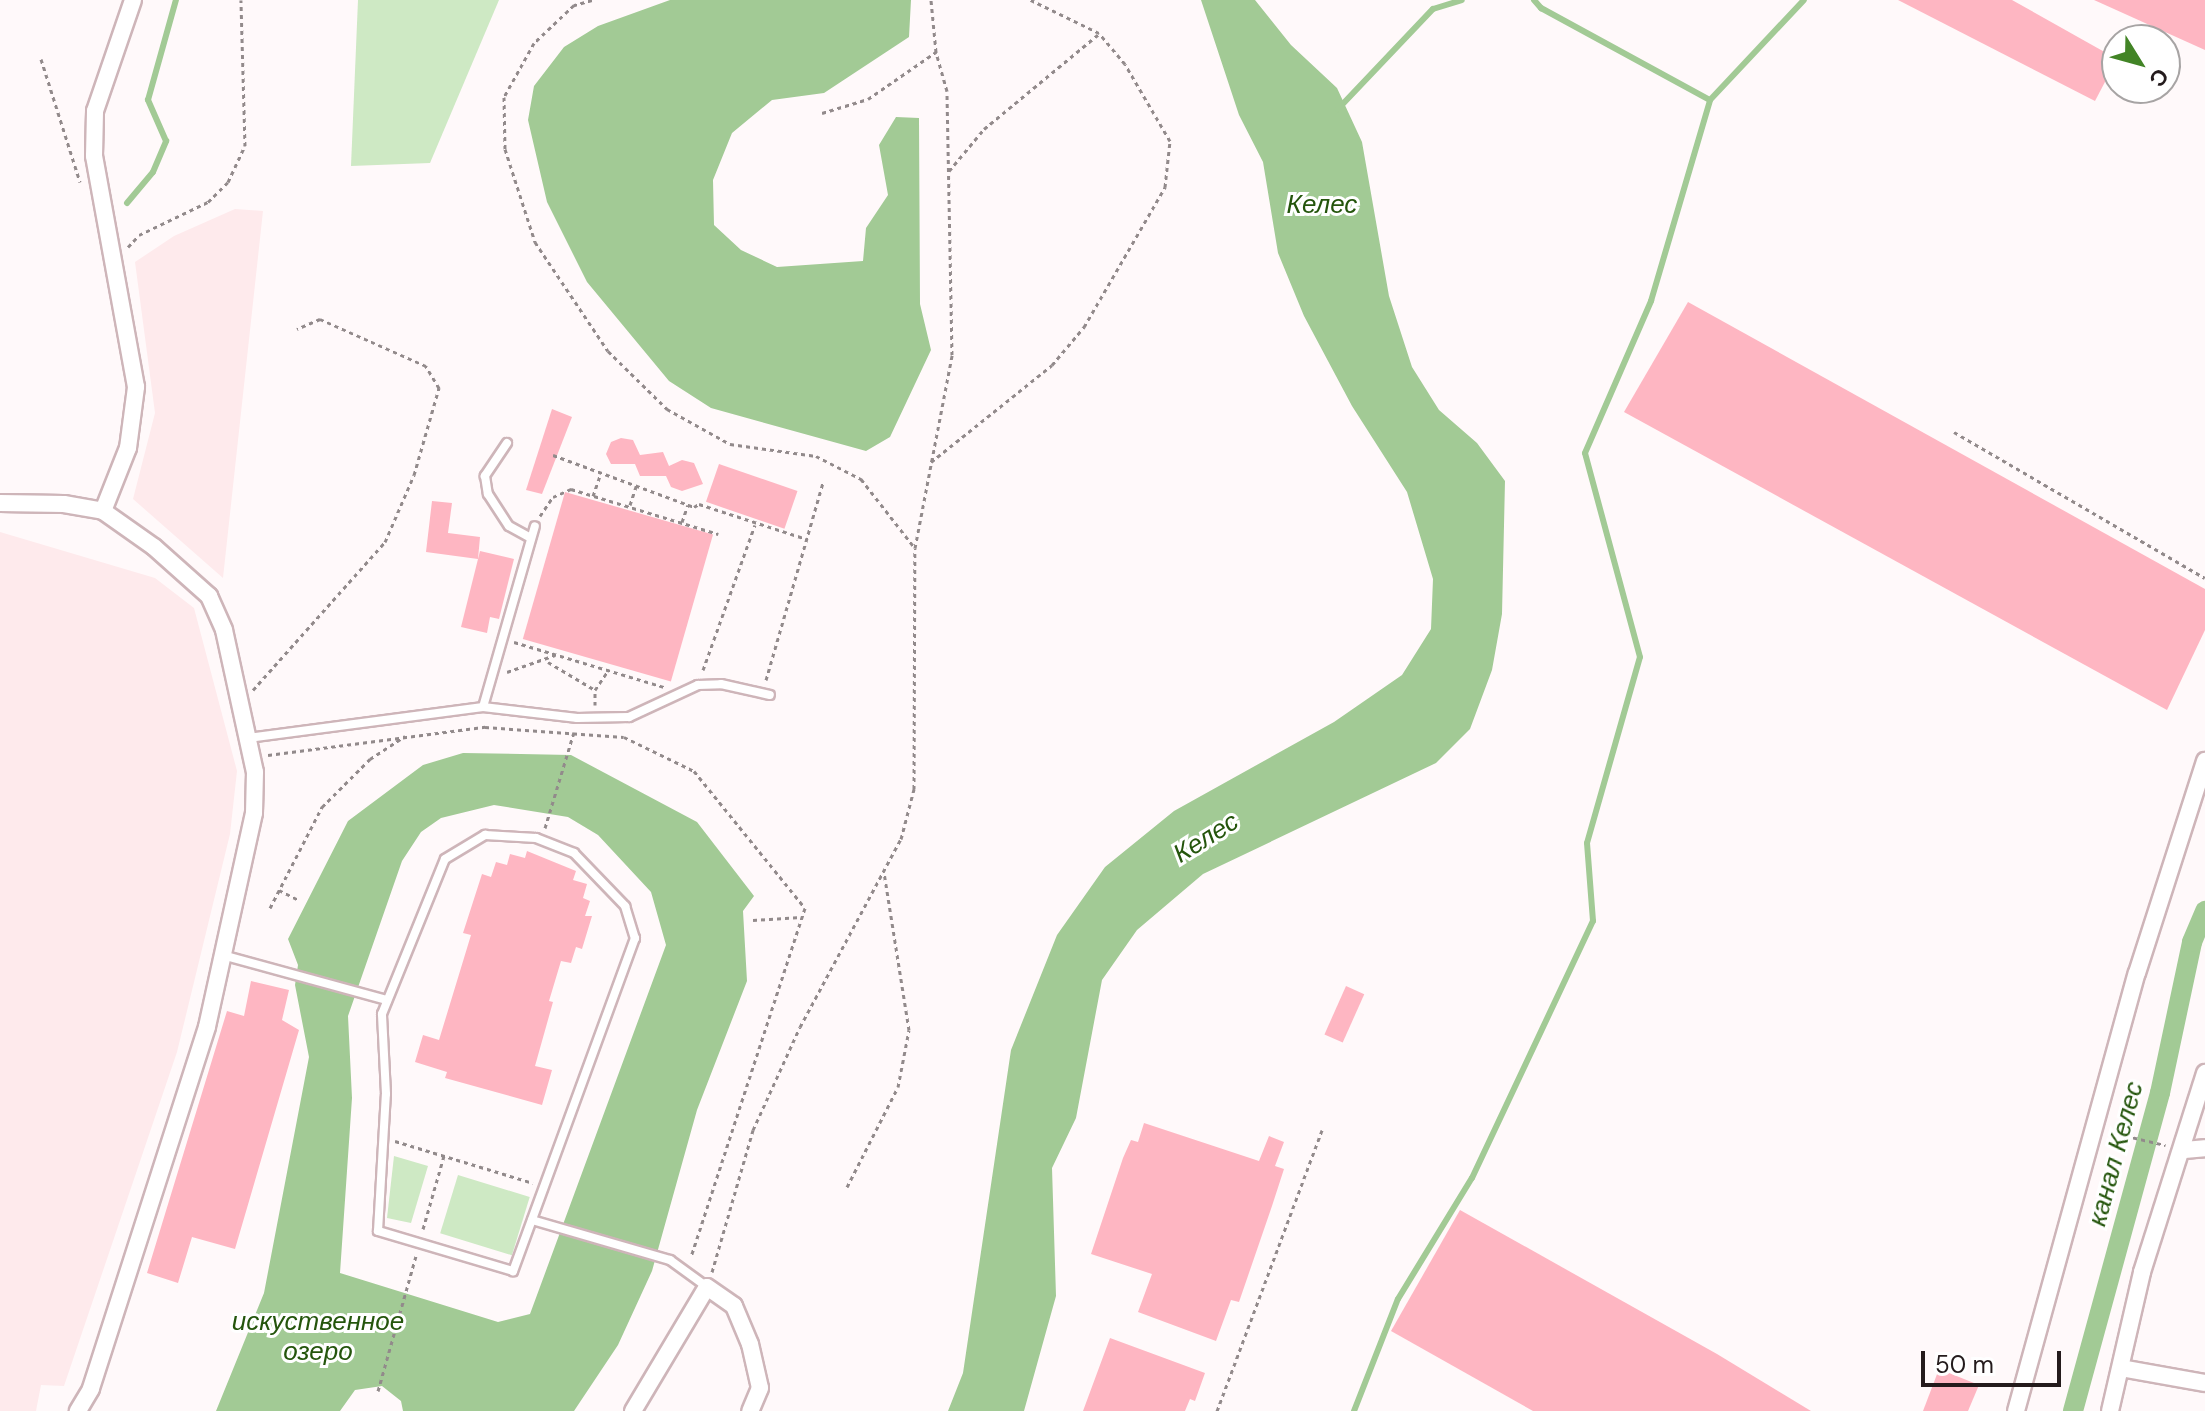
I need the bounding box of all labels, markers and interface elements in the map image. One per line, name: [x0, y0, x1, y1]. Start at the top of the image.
north arrow: [2101, 24, 2181, 104]
text: С: [2143, 62, 2175, 93]
water label: Келес: [1287, 189, 1357, 221]
water label: Келес: [1168, 806, 1244, 870]
water label: канал Келес: [2082, 1079, 2150, 1229]
water label: искуственное озеро: [232, 1306, 404, 1368]
scale bar: [1925, 1335, 2065, 1385]
text: 50 m: [1935, 1349, 1994, 1380]

